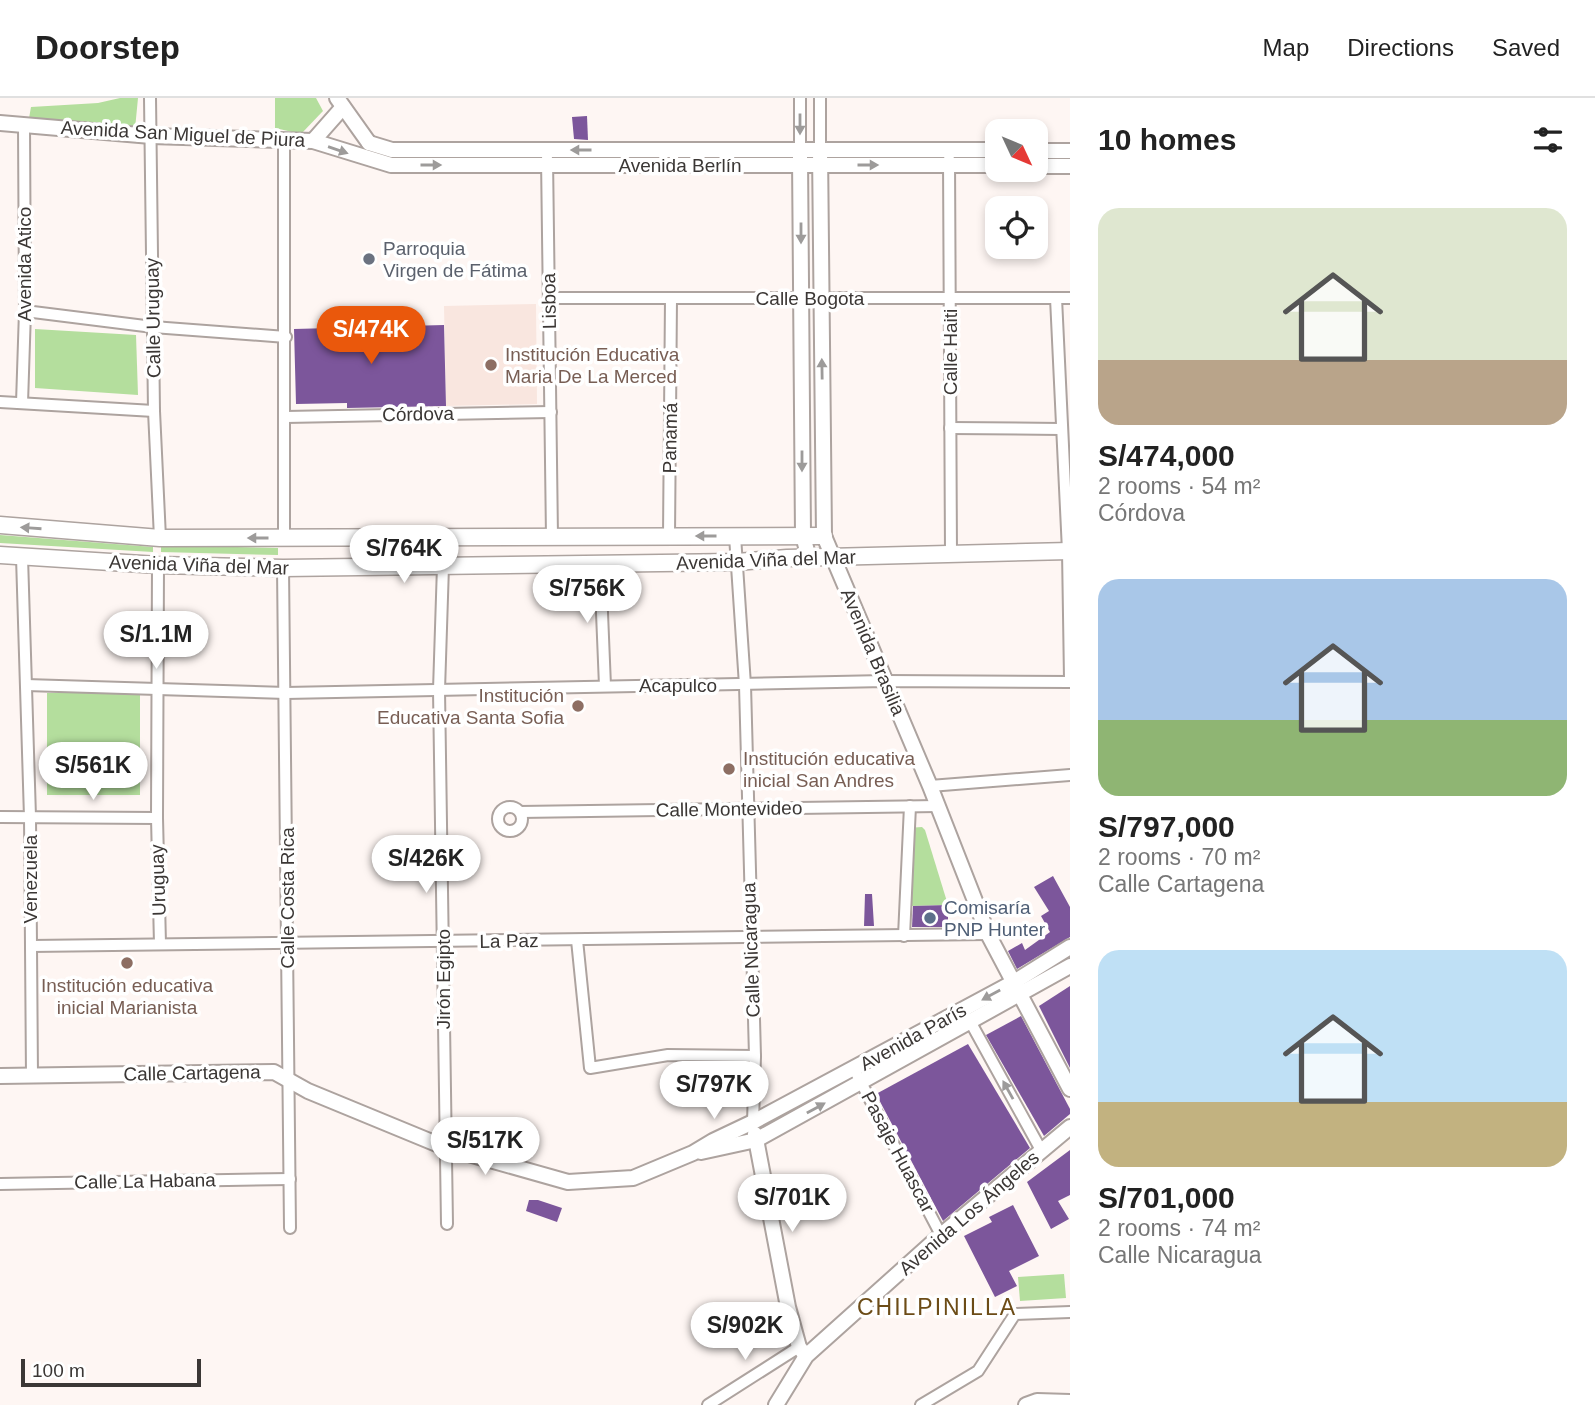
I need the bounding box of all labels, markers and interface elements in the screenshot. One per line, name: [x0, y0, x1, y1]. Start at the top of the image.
text: Doorstep: [35, 29, 180, 66]
text: Map: [1263, 34, 1309, 61]
text: Directions: [1347, 34, 1454, 61]
text: Saved: [1492, 34, 1560, 61]
one-way arrow: [794, 113, 806, 135]
street label: Avenida San Miguel de Piura: [60, 117, 306, 151]
north arrow: [985, 119, 1048, 182]
map controls: [985, 119, 1048, 259]
icon: filters: [1529, 121, 1567, 159]
text: 10 homes: [1098, 123, 1236, 156]
one-way arrow: [569, 144, 591, 156]
one-way arrow: [328, 145, 349, 156]
street label: Avenida Berlín: [618, 155, 742, 176]
one-way arrow: [420, 159, 442, 171]
one-way arrow: [858, 159, 880, 171]
button: locate: [985, 196, 1048, 259]
street label: Avenida Atico: [14, 207, 35, 321]
one-way arrow: [795, 222, 807, 244]
place label: Parroquia Virgen de Fátima: [383, 238, 528, 281]
marker: Parroquia Virgen de Fátima: [361, 251, 377, 267]
icon: home: [1270, 254, 1396, 380]
street label: Calle Uruguay: [141, 257, 165, 378]
street label: Lisboa: [538, 272, 560, 329]
street label: Calle Bogota: [756, 288, 865, 309]
pin: S/474K: [314, 306, 428, 366]
street label: Calle Haiti: [940, 309, 961, 395]
text: S/474K: [333, 316, 409, 342]
place label: Institución Educativa Maria De La Merced: [505, 344, 680, 387]
marker: Institución Educativa Maria De La Merced: [483, 357, 499, 373]
one-way arrow: [816, 358, 828, 380]
street label: Panamá: [659, 402, 681, 474]
street label: Córdova: [382, 403, 455, 425]
text: S/474,000: [1098, 439, 1235, 472]
one-way arrow: [796, 450, 808, 472]
text: 2 rooms · 54 m²: [1098, 473, 1260, 499]
text: Córdova: [1098, 500, 1185, 526]
one-way arrow: [20, 522, 42, 533]
pin: S/764K: [347, 526, 461, 585]
one-way arrow: [695, 530, 717, 542]
one-way arrow: [247, 532, 269, 544]
text: S/764K: [366, 535, 442, 561]
street label: Avenida Viña del Mar: [676, 546, 857, 574]
street label: Avenida Viña del Mar: [109, 551, 290, 579]
pin: S/756K: [530, 566, 644, 625]
text: S/756K: [549, 575, 625, 601]
street label: Avenida Brasilia: [837, 585, 909, 719]
pin: S/1.1M: [99, 612, 213, 671]
text: S/1.1M: [120, 621, 192, 647]
icon: home: [1270, 625, 1396, 751]
street label: Acapulco: [639, 675, 717, 696]
place label: Institución Educativa Santa Sofia: [377, 685, 564, 728]
marker: Institución Educativa Santa Sofia: [570, 698, 586, 714]
pin: S/561K: [36, 742, 150, 802]
place label: Institución educativa inicial San Andres: [743, 748, 916, 791]
text: S/561K: [55, 752, 131, 778]
marker: Institución educativa inicial San Andres: [721, 761, 737, 777]
street label: Calle Montevideo: [655, 797, 803, 821]
text: S/797,000: [1098, 810, 1235, 843]
street label: Calle Costa Rica: [277, 827, 298, 969]
street label: Venezuela: [20, 834, 41, 923]
pin: S/426K: [369, 836, 483, 895]
street label: Uruguay: [146, 843, 170, 916]
text: 2 rooms · 70 m²: [1098, 844, 1260, 870]
text: S/426K: [388, 845, 464, 871]
text: Calle Cartagena: [1098, 871, 1264, 897]
street label: Calle Nicaragua: [738, 882, 764, 1018]
place label: Comisaría PNP Hunter: [944, 897, 1046, 940]
marker: Comisaría PNP Hunter: [922, 910, 938, 926]
street label: Jirón Egipto: [433, 929, 454, 1029]
street label: La Paz: [479, 930, 539, 952]
marker: Institución educativa inicial Marianista: [119, 955, 135, 971]
place label: Institución educativa inicial Marianista: [41, 975, 214, 1018]
one-way arrow: [981, 989, 1000, 1001]
icon: home: [1270, 996, 1396, 1122]
street label: Avenida París: [856, 999, 970, 1075]
street label: Calle Cartagena: [123, 1061, 261, 1085]
pin: S/797K: [657, 1062, 771, 1121]
text: S/797K: [676, 1071, 752, 1097]
one-way arrow: [1002, 1081, 1014, 1100]
street label: Pasaje Huascar: [857, 1088, 939, 1217]
one-way arrow: [806, 1102, 825, 1114]
pin: S/517K: [428, 1118, 542, 1177]
text: S/517K: [447, 1127, 523, 1153]
street label: Avenida Los Ángeles: [895, 1147, 1043, 1279]
street label: Calle La Habana: [74, 1169, 216, 1193]
pin: S/701K: [735, 1174, 849, 1234]
text: S/701,000: [1098, 1181, 1235, 1214]
text: S/701K: [754, 1184, 830, 1210]
text: 2 rooms · 74 m²: [1098, 1215, 1260, 1241]
text: Calle Nicaragua: [1098, 1242, 1262, 1268]
district label: CHILPINILLA: [857, 1294, 1017, 1320]
pin: S/902K: [688, 1302, 802, 1362]
text: S/902K: [707, 1312, 783, 1338]
scale bar: [21, 1356, 201, 1388]
text: 100 m: [32, 1360, 85, 1381]

